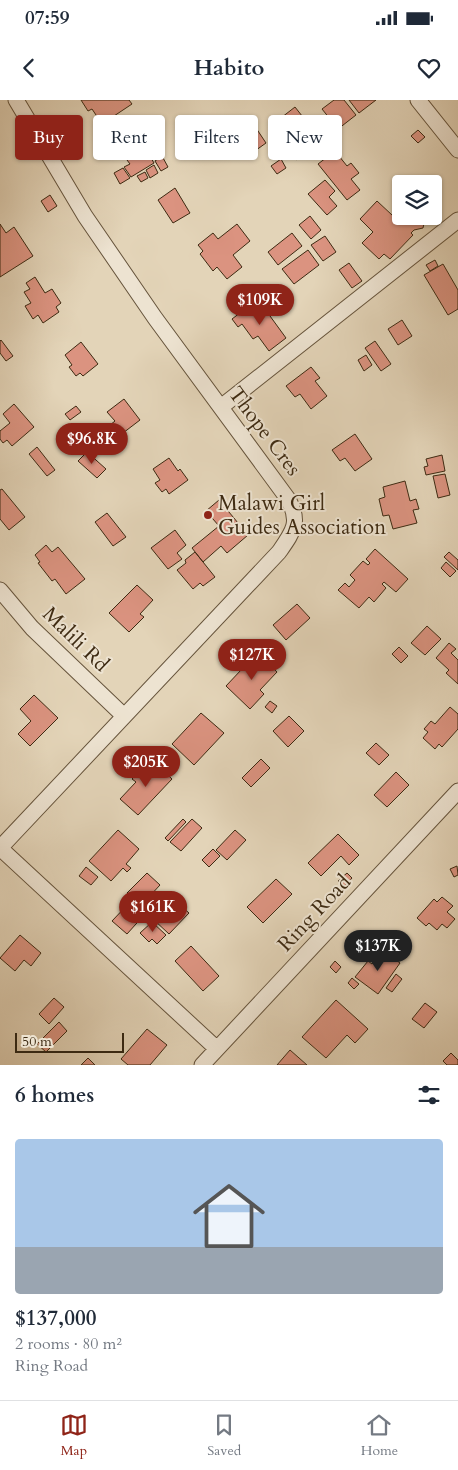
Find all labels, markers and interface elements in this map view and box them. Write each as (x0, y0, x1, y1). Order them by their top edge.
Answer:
text: 07:59 (25, 5, 69, 31)
text: Habito (194, 53, 264, 83)
icon: back (15, 54, 43, 82)
icon: heart (415, 54, 443, 82)
chip: Buy (15, 115, 83, 160)
chip: Rent (93, 115, 165, 160)
chip: Filters (175, 115, 258, 160)
chip: New (268, 115, 342, 160)
map controls (392, 175, 442, 225)
button: layers (392, 175, 442, 225)
pin: $109K (225, 284, 295, 326)
text: $109K (237, 289, 283, 311)
street label: Thope Cres (221, 381, 308, 482)
pin: $96.8K (51, 422, 133, 465)
text: $96.8K (67, 428, 117, 450)
place label: Malawi Girl Guides Association (218, 489, 386, 542)
marker: Malawi Girl Guides Association (202, 509, 214, 521)
street label: Malili Rd (36, 600, 115, 679)
pin: $127K (217, 638, 287, 681)
text: $127K (229, 644, 275, 666)
pin: $205K (111, 746, 181, 788)
text: $205K (123, 751, 169, 773)
street label: Ring Road (271, 868, 358, 958)
pin: $161K (118, 890, 188, 933)
text: $161K (130, 896, 176, 918)
pin: $137K (343, 930, 413, 972)
text: $137K (355, 935, 401, 957)
scale bar (15, 1030, 124, 1053)
text: 50 m (22, 1032, 52, 1051)
text: 6 homes (15, 1081, 94, 1110)
icon: filters (415, 1081, 443, 1109)
icon: home (184, 1171, 274, 1261)
text: $137,000 (15, 1304, 96, 1333)
text: 2 rooms · 80 m² (15, 1333, 122, 1355)
text: Ring Road (15, 1355, 88, 1377)
tab: Map (60, 1411, 88, 1460)
tab: Saved (207, 1411, 241, 1460)
tab: Home (361, 1411, 398, 1460)

